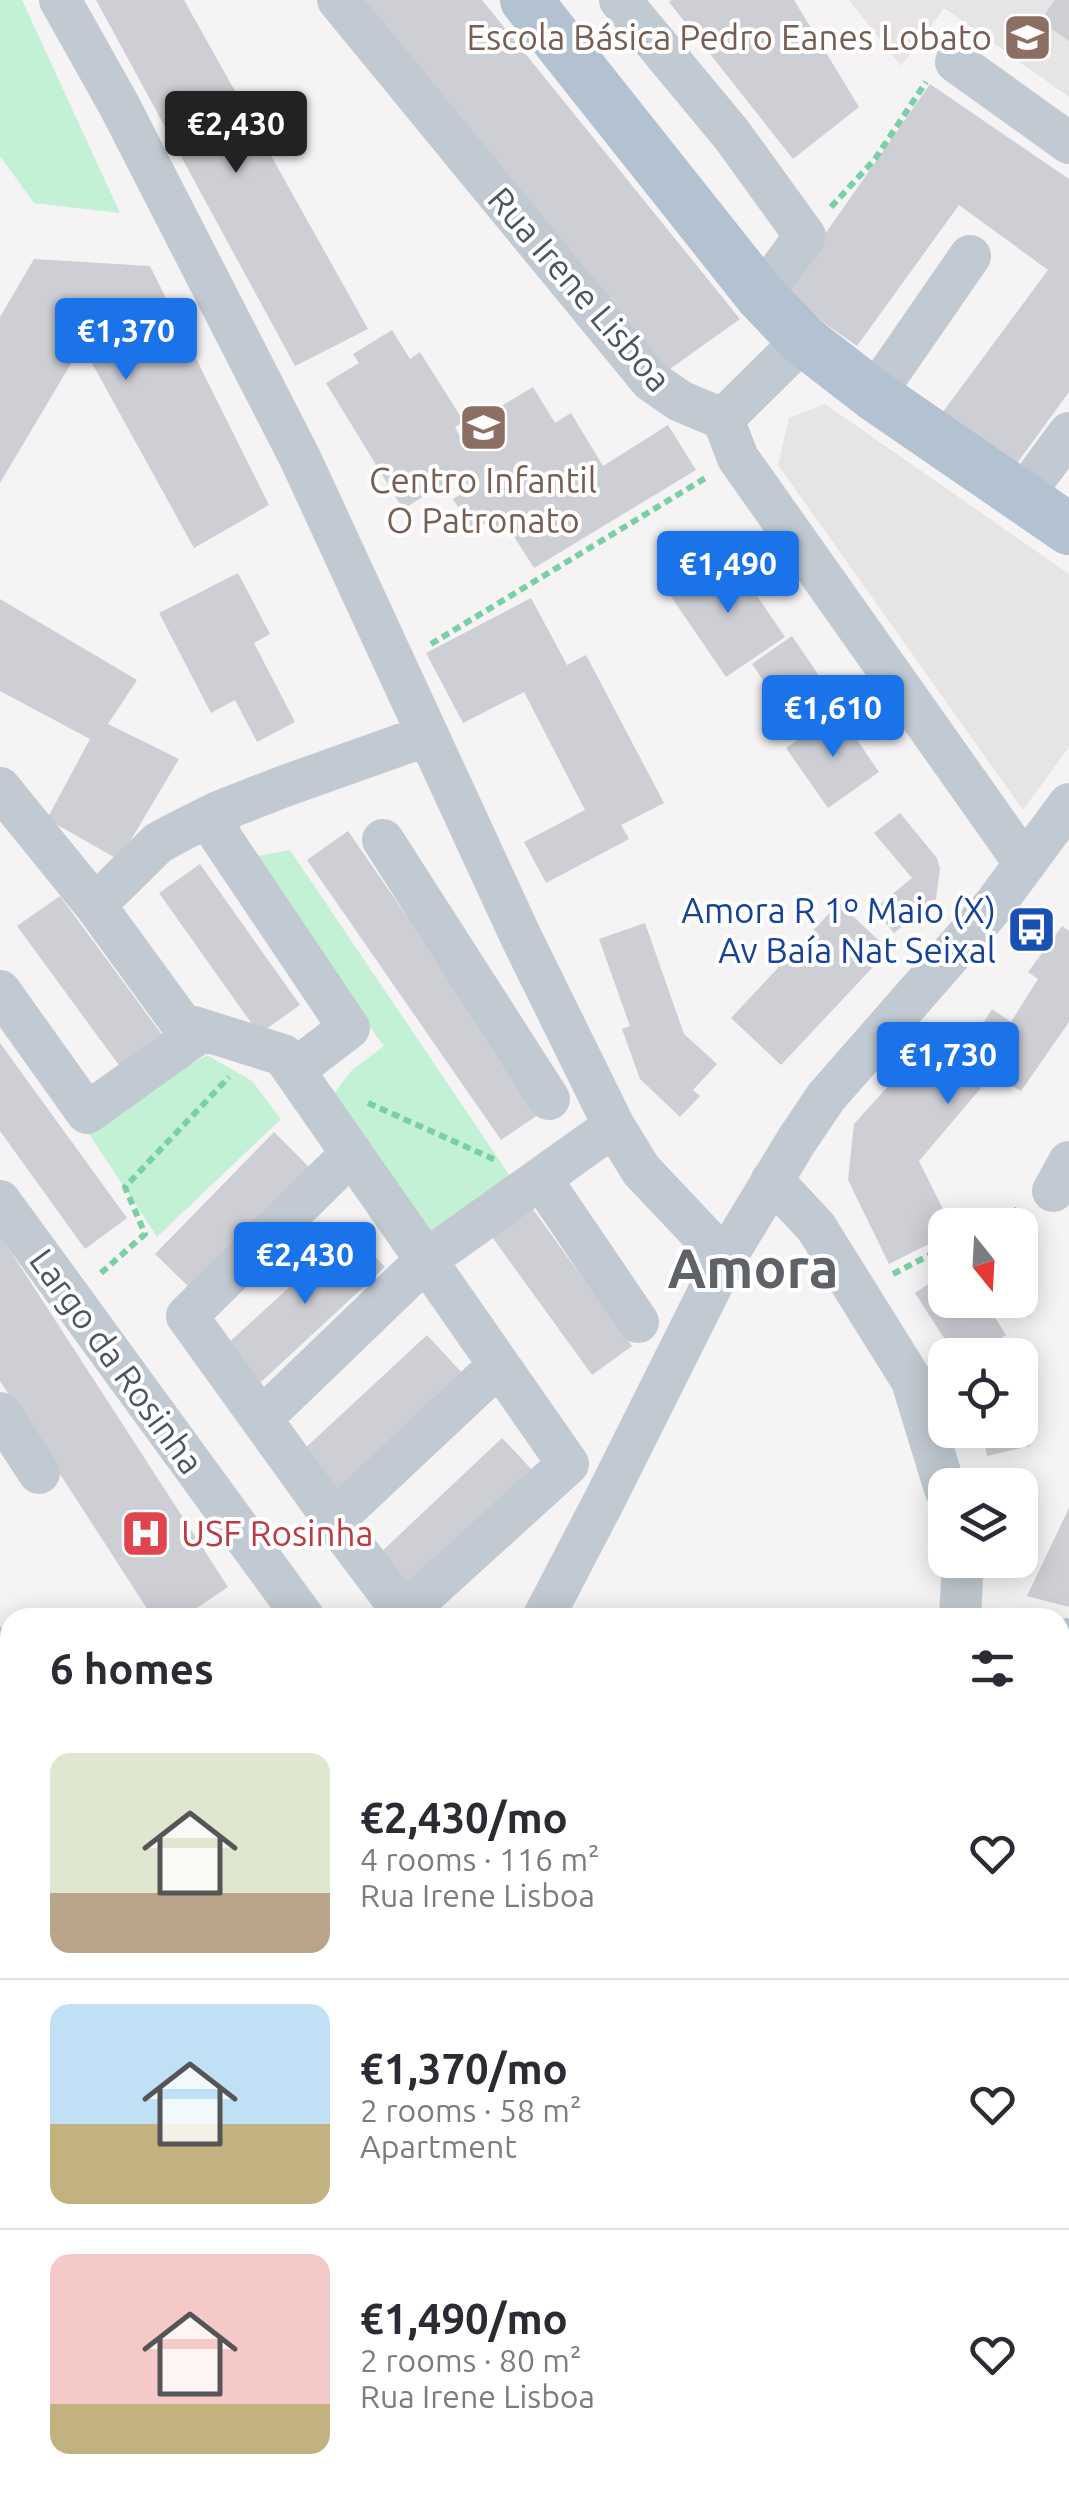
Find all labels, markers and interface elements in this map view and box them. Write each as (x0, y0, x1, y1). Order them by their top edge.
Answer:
school or university icon: Escola Básica Pedro Eanes Lobato (1001, 11, 1053, 63)
place label: Escola Básica Pedro Eanes Lobato (466, 17, 992, 57)
pin: €2,430 (155, 91, 317, 176)
text: €2,430 (187, 105, 285, 141)
street label: Rua Irene Lisboa (481, 179, 679, 399)
pin: €1,370 (45, 298, 207, 383)
text: €1,370 (77, 312, 175, 348)
school or university icon: Centro Infantil O Patronato (457, 402, 509, 454)
place label: Centro Infantil O Patronato (369, 460, 597, 540)
pin: €1,490 (647, 531, 809, 616)
text: €1,490 (679, 545, 777, 581)
pin: €1,610 (752, 675, 914, 760)
text: €1,610 (784, 689, 882, 725)
place label: Amora R 1º Maio (X) Av Baía Nat Seixal (681, 890, 996, 970)
bus stop icon: Amora R 1º Maio (X) Av Baía Nat Seixal (1005, 904, 1057, 956)
pin: €1,730 (867, 1022, 1029, 1107)
text: €1,730 (899, 1036, 997, 1072)
north arrow (928, 1208, 1038, 1318)
map controls (928, 1208, 1038, 1578)
pin: €2,430 (224, 1222, 386, 1307)
text: €2,430 (256, 1236, 354, 1272)
district label: Amora (667, 1237, 839, 1298)
street label: Largo da Rosinha (22, 1241, 212, 1481)
button: locate (928, 1338, 1038, 1448)
button: layers (928, 1468, 1038, 1578)
hospital icon: USF Rosinha (120, 1507, 172, 1559)
place label: USF Rosinha (181, 1513, 374, 1553)
icon: filters (965, 1641, 1020, 1696)
text: 6 homes (50, 1645, 214, 1692)
icon: home (130, 1793, 250, 1913)
text: €2,430/mo (360, 1794, 568, 1841)
icon: heart (965, 1826, 1020, 1881)
text: 4 rooms · 116 m² (360, 1841, 600, 1877)
text: Rua Irene Lisboa (360, 1877, 595, 1913)
icon: home (130, 2044, 250, 2164)
text: €1,370/mo (360, 2045, 568, 2092)
icon: heart (965, 2077, 1020, 2132)
text: 2 rooms · 58 m² (360, 2092, 581, 2128)
text: Apartment (360, 2128, 517, 2164)
icon: home (130, 2294, 250, 2414)
text: €1,490/mo (360, 2295, 568, 2342)
icon: heart (965, 2327, 1020, 2382)
text: 2 rooms · 80 m² (360, 2342, 581, 2378)
text: Rua Irene Lisboa (360, 2378, 595, 2414)

